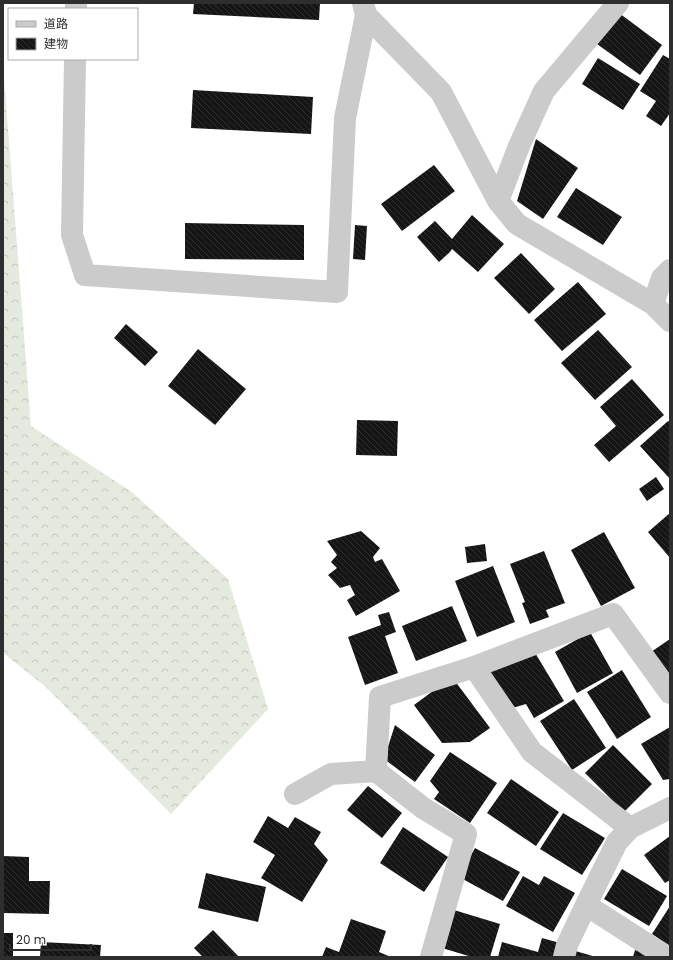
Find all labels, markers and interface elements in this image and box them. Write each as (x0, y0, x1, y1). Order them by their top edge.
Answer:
legend (8, 8, 138, 60)
text: 道路 (44, 15, 68, 32)
text: 建物 (44, 35, 68, 52)
scale bar (10, 926, 91, 952)
text: 20 m (16, 931, 46, 948)

